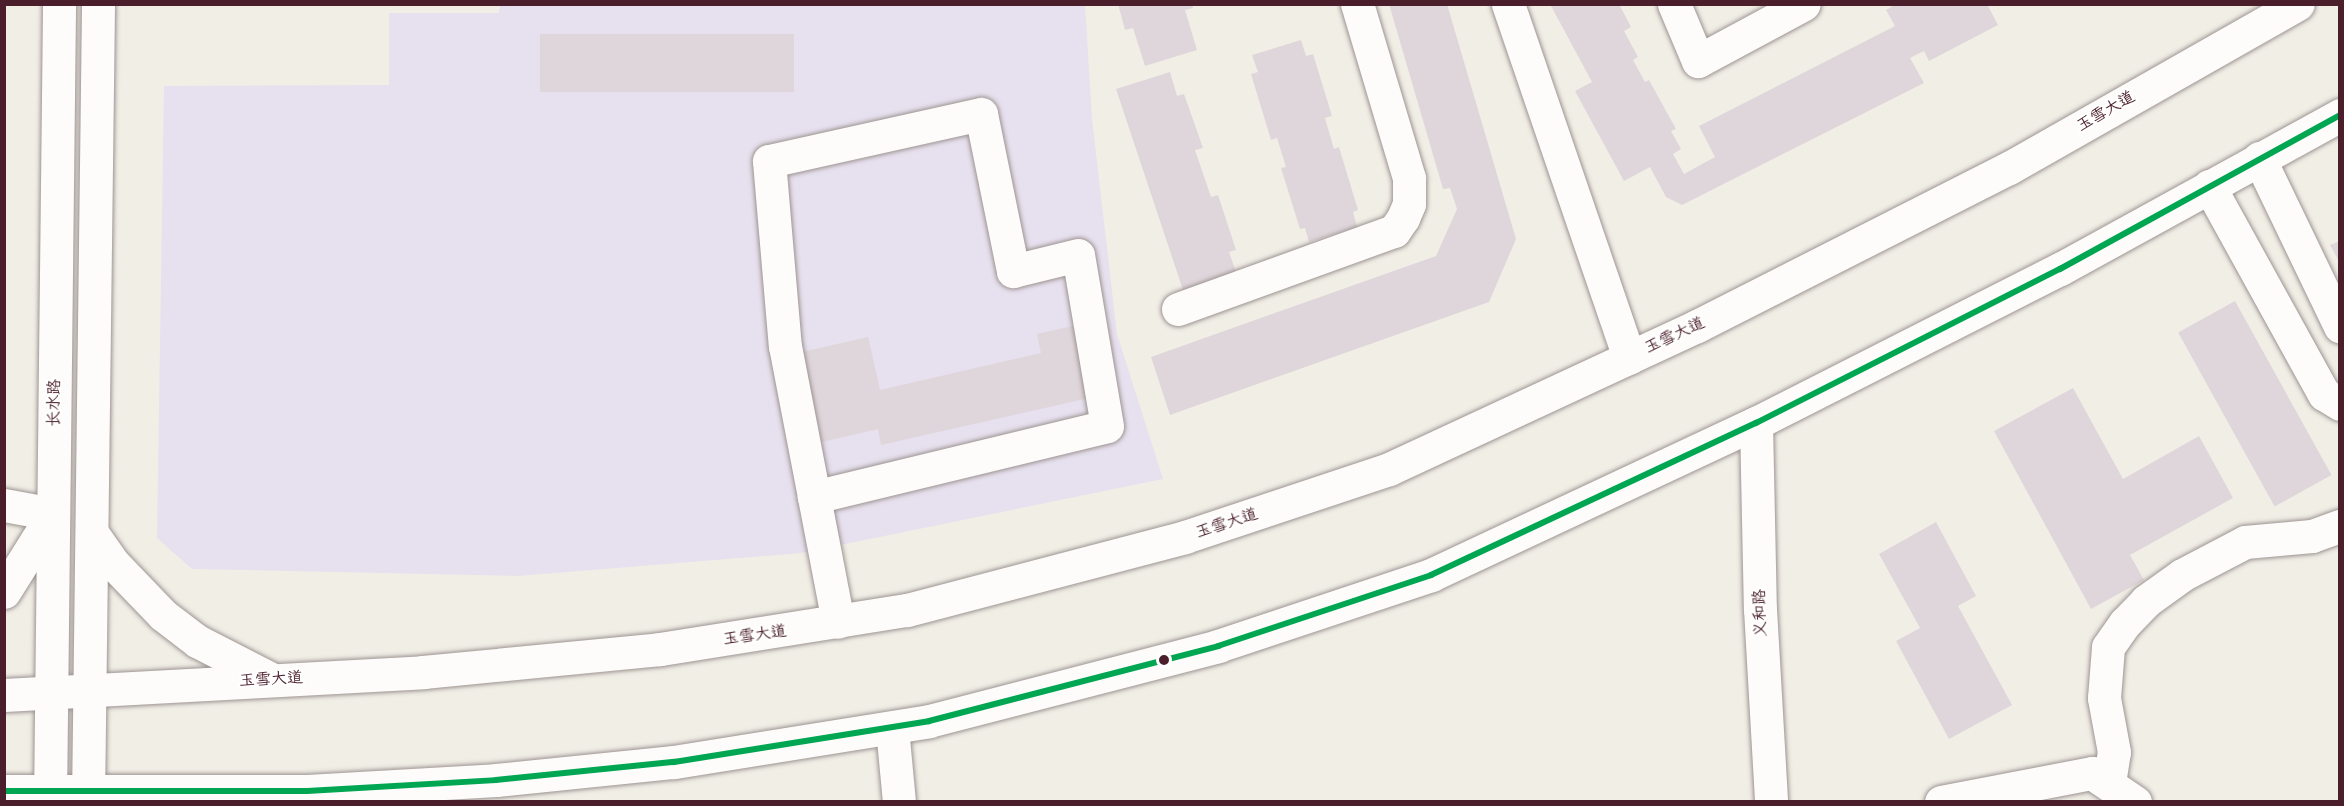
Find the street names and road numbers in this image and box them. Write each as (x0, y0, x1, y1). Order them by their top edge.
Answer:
street label: 玉雪大道 (2073, 88, 2139, 136)
street label: 玉雪大道 (1642, 314, 1708, 358)
street label: 长水路 (45, 379, 65, 427)
street label: 玉雪大道 (1194, 505, 1260, 543)
street label: 义和路 (1751, 589, 1771, 637)
street label: 玉雪大道 (722, 622, 788, 650)
street label: 玉雪大道 (239, 669, 303, 691)

